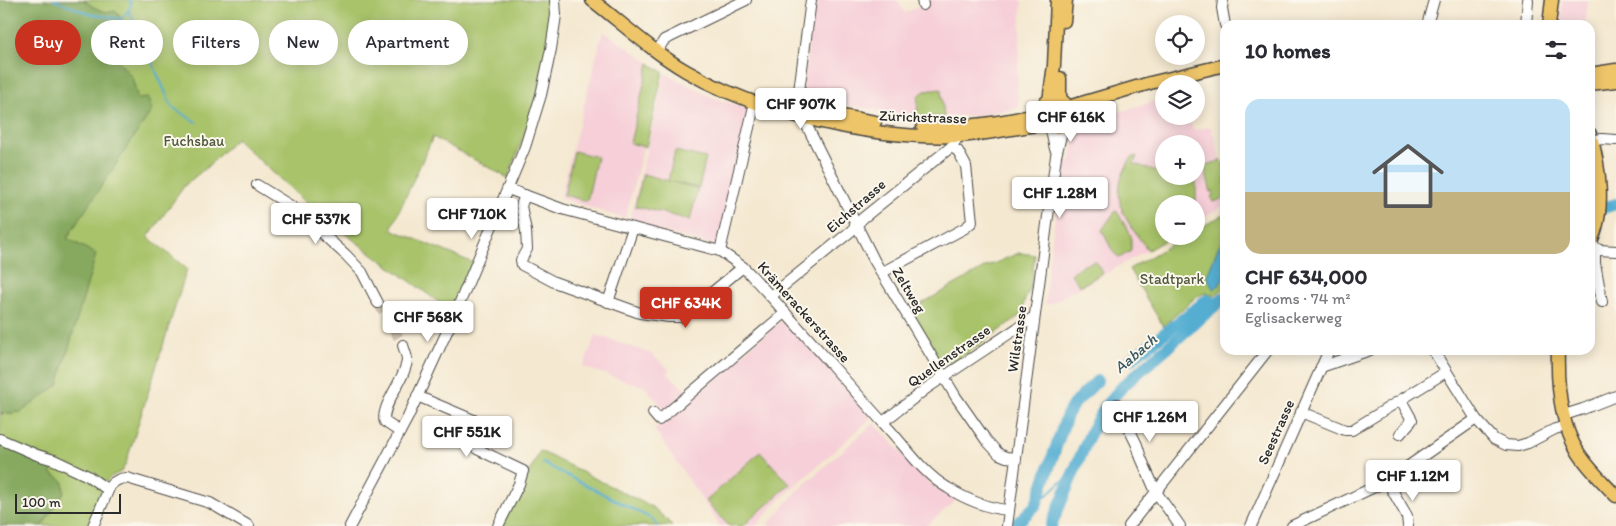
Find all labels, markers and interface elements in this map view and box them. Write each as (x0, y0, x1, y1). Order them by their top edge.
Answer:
map controls (1155, 15, 1205, 245)
button: locate (1155, 15, 1205, 65)
chip: Buy (15, 20, 81, 65)
chip: Rent (91, 20, 163, 65)
chip: Filters (173, 20, 259, 65)
chip: New (269, 20, 338, 65)
chip: Apartment (348, 20, 468, 65)
icon: filters (1542, 36, 1570, 64)
text: 10 homes (1245, 38, 1331, 63)
button: layers (1155, 75, 1205, 125)
pin: CHF 907K (749, 88, 853, 130)
text: CHF 907K (766, 94, 836, 113)
pin: CHF 616K (1019, 100, 1123, 143)
street label: Zürichstrasse (879, 106, 967, 128)
text: CHF 616K (1037, 107, 1105, 126)
icon: home (1363, 131, 1453, 221)
park label: Fuchsbau (164, 132, 225, 150)
button: + (1155, 135, 1205, 185)
street label: Eichstrasse (823, 175, 889, 237)
pin: CHF 1.28M (1003, 176, 1117, 219)
text: CHF 1.28M (1023, 183, 1097, 202)
button: − (1155, 195, 1205, 245)
pin: CHF 710K (420, 198, 524, 240)
pin: CHF 537K (264, 202, 368, 245)
text: CHF 710K (438, 204, 506, 223)
text: CHF 537K (282, 209, 350, 228)
street label: Krämerackerstrasse (754, 258, 854, 366)
street label: Zeltweg (888, 264, 930, 317)
text: CHF 634,000 (1245, 264, 1367, 289)
park label: Stadtpark (1140, 270, 1204, 288)
pin: CHF 634K (634, 286, 738, 329)
text: 2 rooms · 74 m² (1245, 289, 1350, 308)
text: CHF 634K (651, 293, 721, 312)
pin: CHF 568K (376, 300, 480, 343)
street label: Wilstrasse (1003, 304, 1031, 374)
text: CHF 568K (394, 307, 462, 326)
text: Eglisackerweg (1245, 308, 1342, 327)
street label: Quellenstrasse (904, 321, 994, 391)
water label: Aabach (1110, 329, 1161, 377)
street label: Seestrasse (1254, 397, 1298, 467)
pin: CHF 1.26M (1093, 400, 1207, 443)
text: CHF 1.26M (1113, 407, 1187, 426)
pin: CHF 551K (415, 416, 519, 458)
text: CHF 551K (433, 422, 501, 441)
pin: CHF 1.12M (1356, 460, 1470, 502)
text: CHF 1.12M (1377, 466, 1449, 485)
scale bar (15, 491, 121, 514)
text: 100 m (22, 494, 61, 511)

